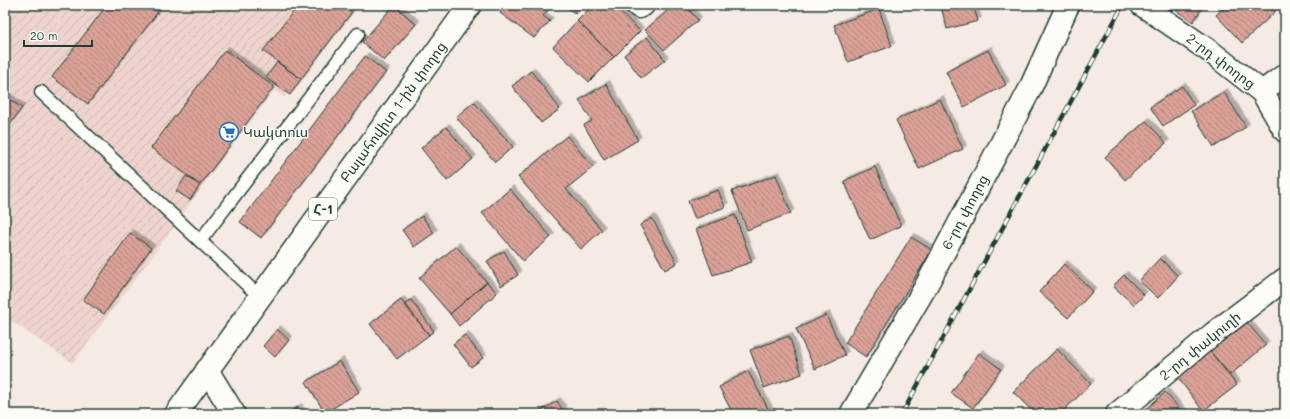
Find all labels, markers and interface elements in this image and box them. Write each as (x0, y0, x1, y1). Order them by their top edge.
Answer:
scale bar (24, 22, 92, 48)
text: 20 m (30, 27, 58, 43)
street label: 2-րդ փողոց (1183, 28, 1260, 93)
street label: Բալահովիտ 1-ին փողոց (335, 38, 450, 186)
supermarket icon: Կակտուս (218, 121, 240, 143)
place label: Կակտուս (243, 122, 308, 141)
street label: 6-րդ փողոց (937, 171, 992, 253)
road number: Հ-1 (309, 198, 337, 220)
street label: 2-րդ փակուղի (1155, 307, 1244, 384)

